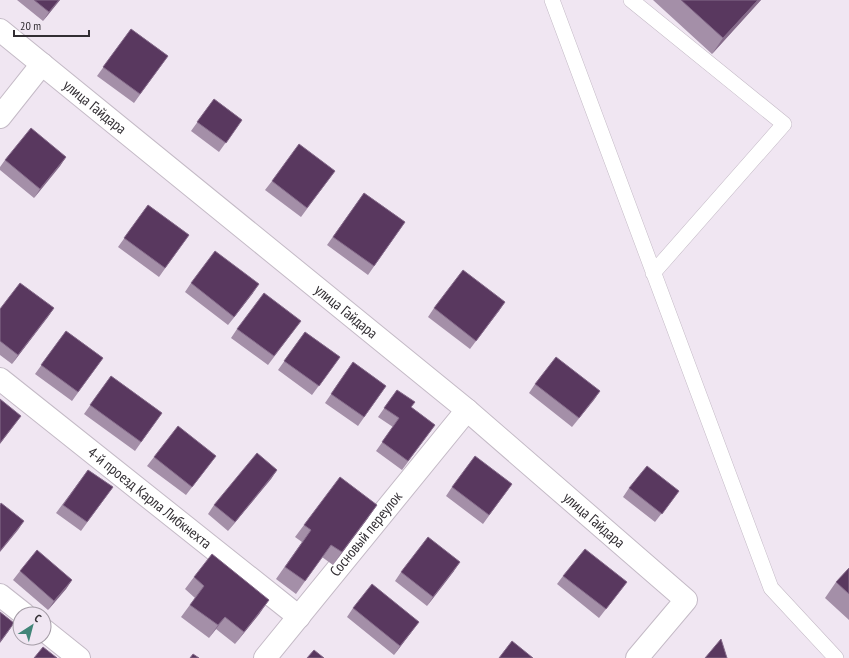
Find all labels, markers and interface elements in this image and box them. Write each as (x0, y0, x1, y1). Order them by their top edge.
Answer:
scale bar (14, 12, 89, 38)
text: 20 m (20, 18, 41, 33)
street label: улица Гайдара (60, 75, 130, 138)
street label: улица Гайдара (311, 280, 382, 342)
street label: 4-й проезд Карла Либкнехта (84, 443, 215, 553)
street label: Сосновый переулок (325, 487, 406, 580)
street label: улица Гайдара (559, 488, 629, 552)
north arrow (12, 606, 52, 646)
text: С (32, 611, 44, 625)

